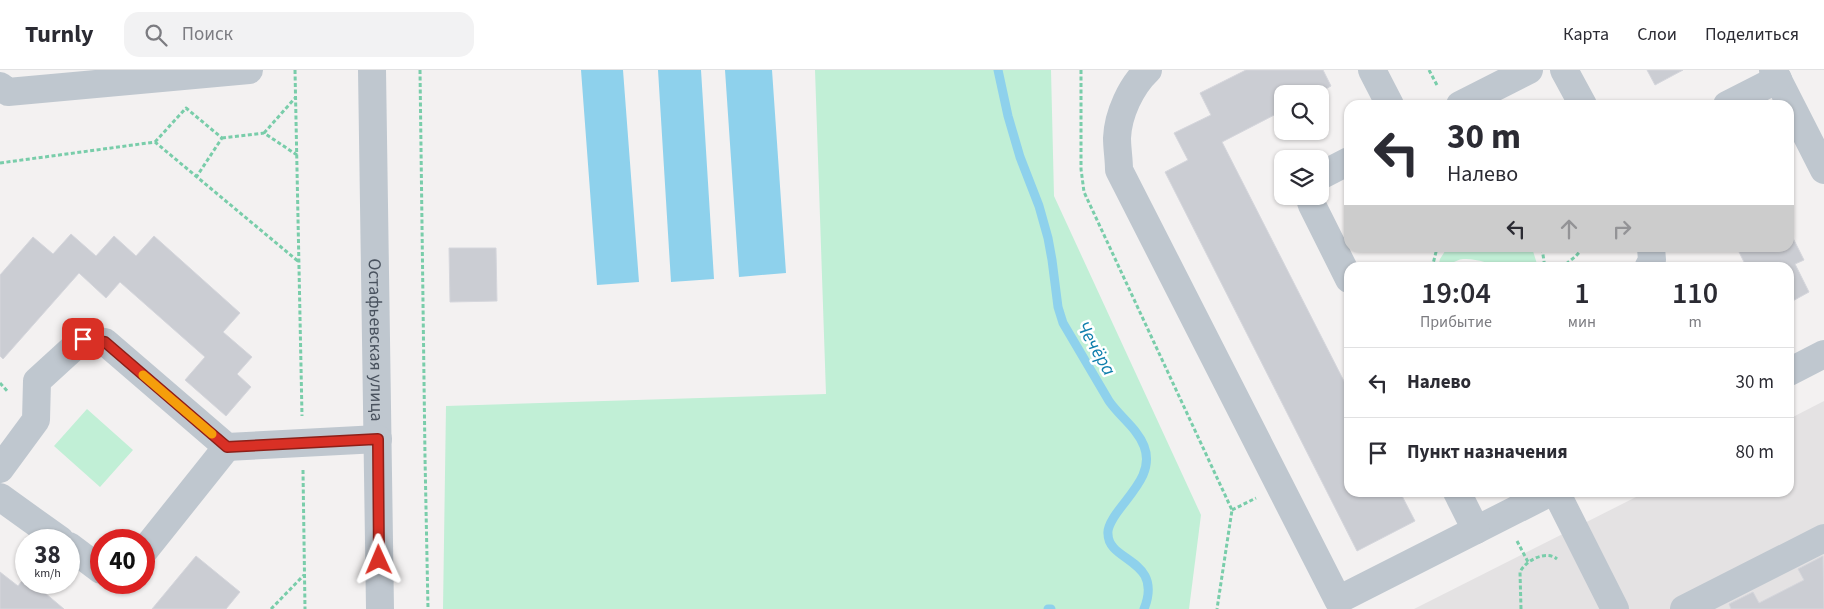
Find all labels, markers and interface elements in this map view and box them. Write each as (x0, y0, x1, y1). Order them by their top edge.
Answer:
search box (124, 12, 474, 57)
text: Turnly (25, 17, 94, 52)
icon: search (142, 21, 170, 49)
text: Поиск (182, 21, 233, 48)
text: Карта (1563, 22, 1609, 47)
text: Слои (1637, 22, 1677, 47)
text: Поделиться (1705, 22, 1799, 47)
map controls (1274, 85, 1329, 205)
button: search (1274, 85, 1329, 140)
text: 30 m (1447, 112, 1521, 162)
icon: left (1364, 120, 1429, 185)
button: layers (1274, 150, 1329, 205)
text: Налево (1447, 158, 1518, 190)
icon: left (1502, 215, 1530, 243)
icon: ahead (1555, 215, 1583, 243)
icon: right (1608, 215, 1636, 243)
street label: Остафьевская улица (362, 258, 389, 422)
text: 19:04 (1421, 272, 1491, 315)
text: 1 (1574, 272, 1590, 315)
text: 110 (1672, 272, 1718, 315)
text: Прибытие (1420, 311, 1492, 333)
text: мин (1568, 311, 1596, 333)
text: m (1688, 311, 1702, 333)
water label: Чечёра (1069, 317, 1122, 381)
pin (62, 318, 104, 360)
icon: arrive (69, 325, 97, 353)
icon: left (1364, 369, 1392, 397)
text: Налево (1407, 369, 1471, 396)
text: 30 m (1736, 369, 1774, 396)
icon: arrive (1364, 439, 1392, 467)
text: Пункт назначения (1407, 439, 1568, 466)
text: 80 m (1736, 439, 1774, 466)
speed limit sign: 40 (90, 529, 155, 594)
position arrow (352, 533, 404, 585)
text: 38 (34, 537, 61, 573)
text: km/h (34, 565, 61, 582)

